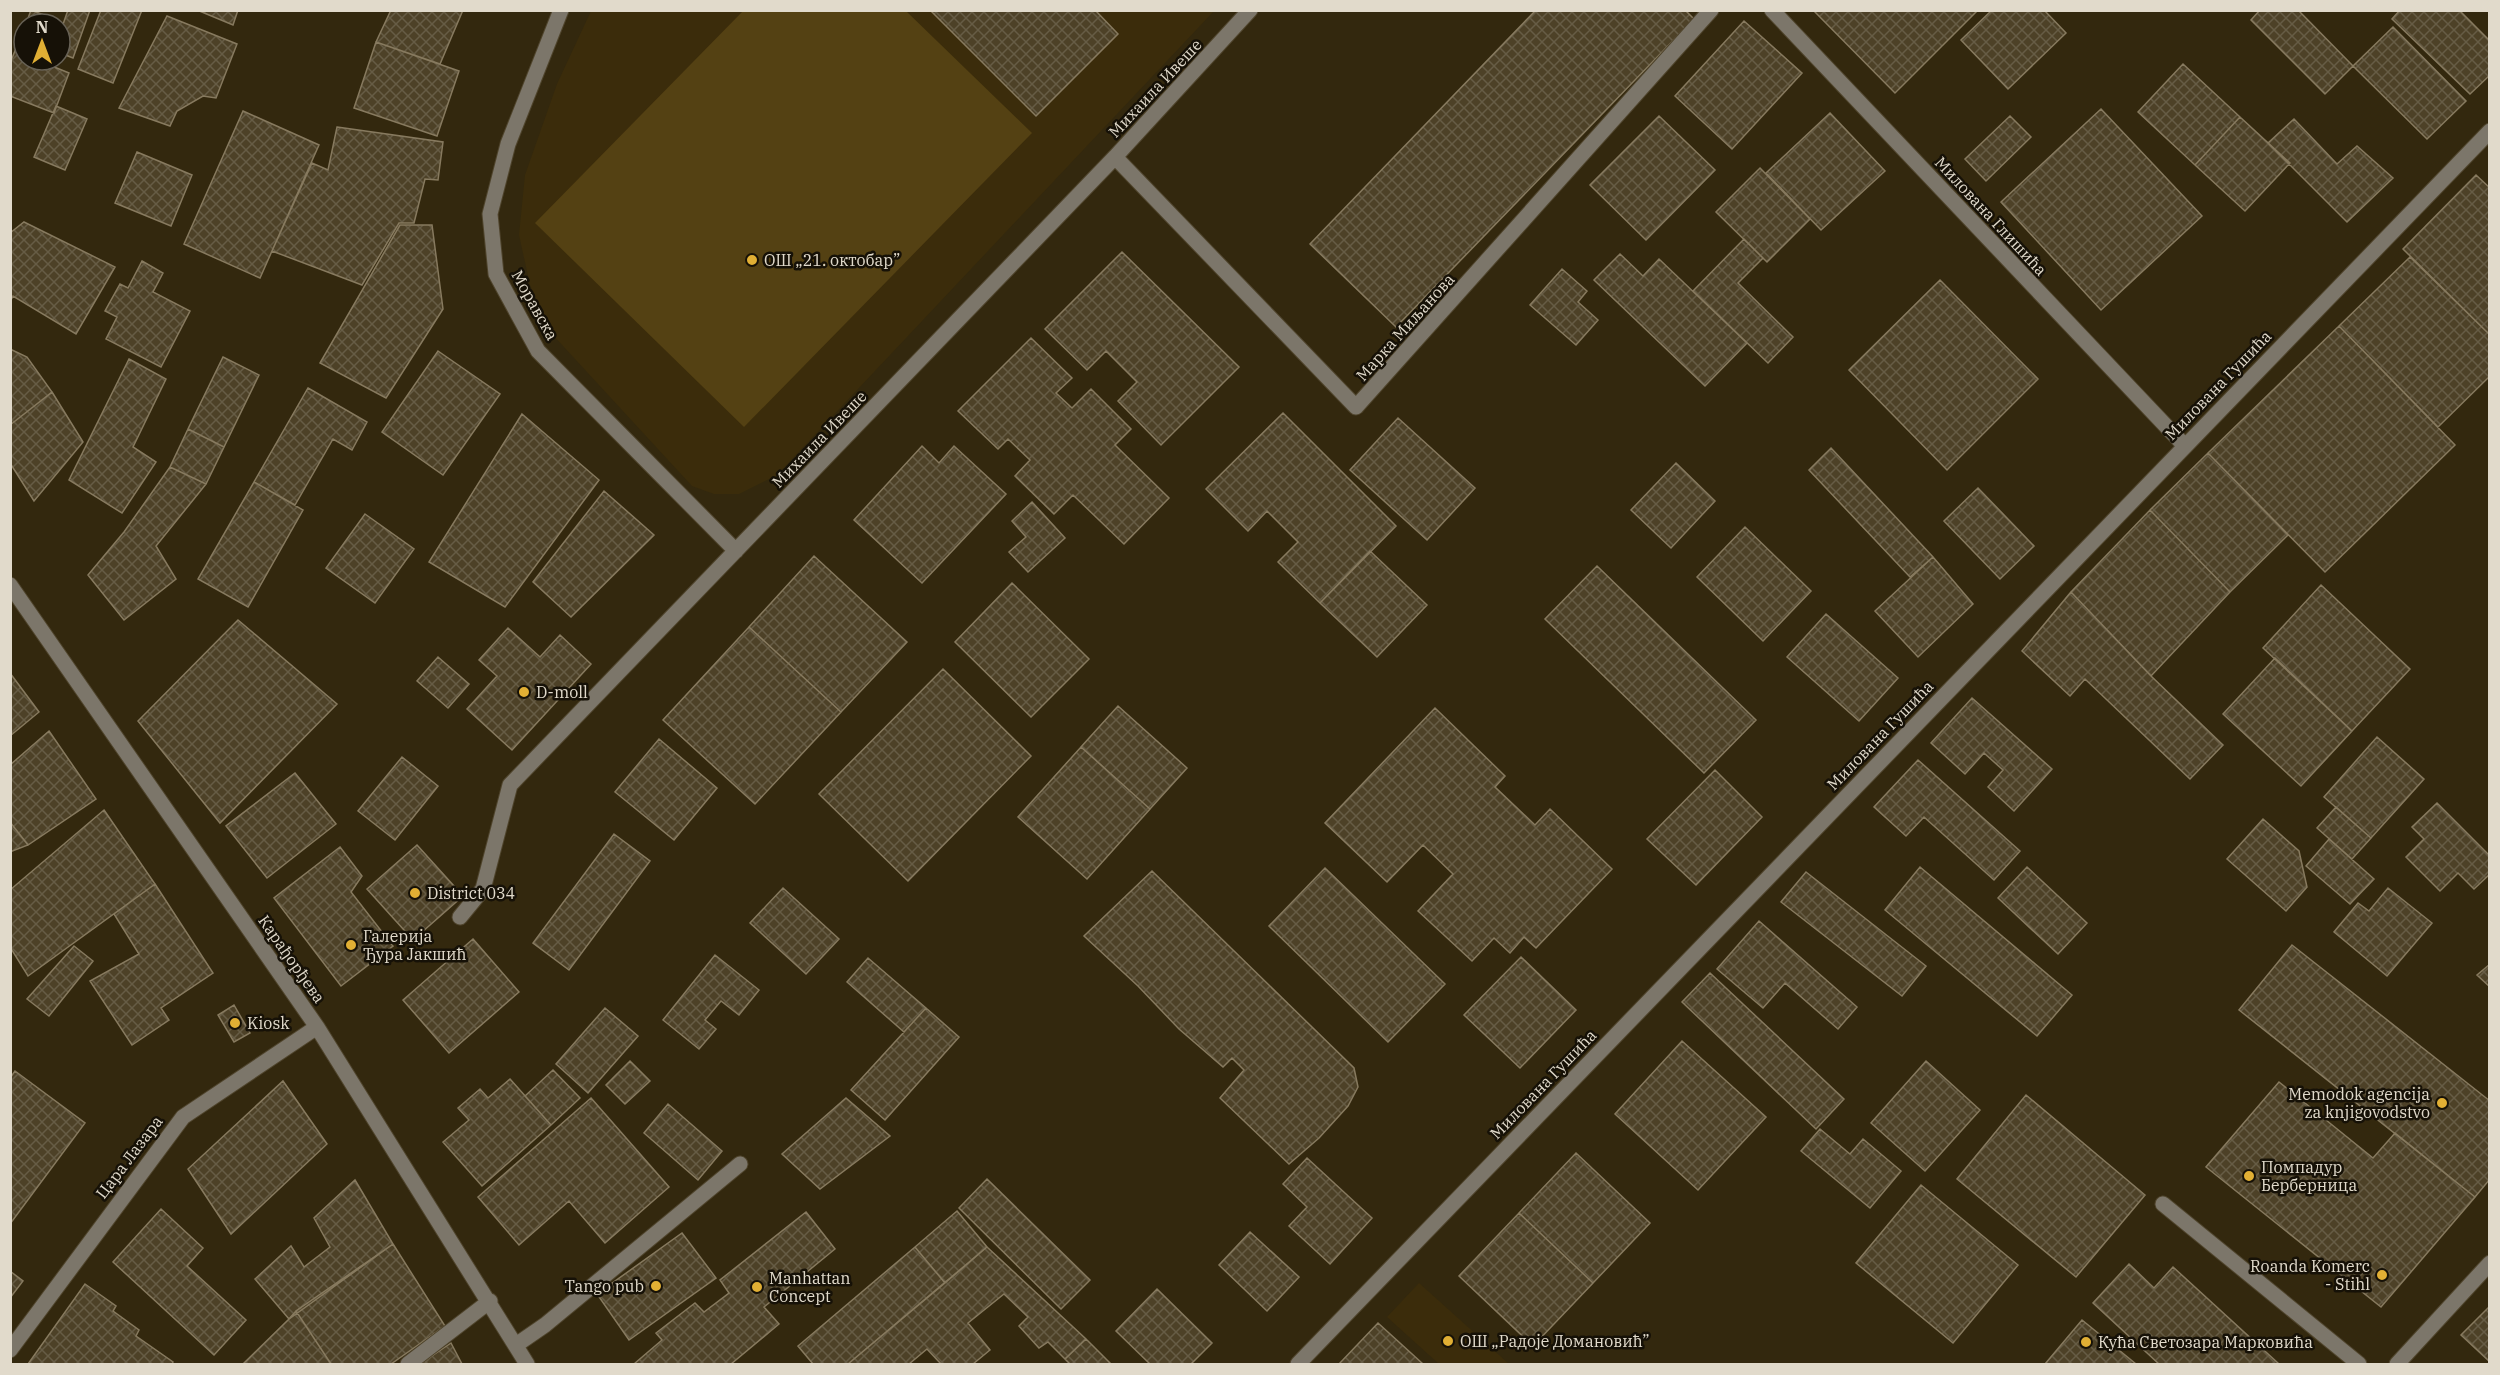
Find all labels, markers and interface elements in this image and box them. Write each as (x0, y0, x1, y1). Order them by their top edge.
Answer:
north arrow (12, 12, 72, 72)
text: N (36, 17, 48, 37)
street label: Михаила Ивеше (1104, 34, 1206, 142)
street label: Милована Глишића (1931, 152, 2051, 280)
place label: ОШ „21. октобар” (764, 250, 900, 270)
marker: ОШ „21. октобар” (745, 253, 759, 267)
street label: Моравска (508, 266, 563, 344)
street label: Марка Миљанова (1352, 269, 1459, 385)
street label: Милована Гушића (2161, 326, 2276, 444)
street label: Михаила Ивеше (767, 386, 871, 492)
street label: Милована Гушића (1823, 676, 1938, 794)
place label: D-moll (536, 682, 588, 702)
marker: D-moll (517, 685, 531, 699)
place label: District 034 (427, 883, 515, 903)
marker: District 034 (408, 886, 422, 900)
street label: Карађорђева (254, 911, 330, 1007)
place label: Галерија Ђура Јакшић (363, 926, 466, 964)
marker: Галерија Ђура Јакшић (344, 938, 358, 952)
place label: Kiosk (247, 1013, 290, 1033)
marker: Kiosk (228, 1016, 242, 1030)
street label: Милована Гушића (1486, 1025, 1601, 1143)
place label: Memodok agencija za knjigovodstvo (2288, 1084, 2430, 1122)
marker: Memodok agencija za knjigovodstvo (2435, 1096, 2449, 1110)
street label: Цара Лазара (91, 1111, 167, 1202)
place label: Помпадур Берберница (2261, 1157, 2357, 1195)
marker: Помпадур Берберница (2242, 1169, 2256, 1183)
place label: Roanda Komerc - Stihl (2250, 1256, 2370, 1294)
place label: Manhattan Concept (769, 1268, 851, 1306)
marker: Roanda Komerc - Stihl (2375, 1268, 2389, 1282)
place label: Tango pub (565, 1276, 644, 1296)
marker: Tango pub (649, 1279, 663, 1293)
marker: Manhattan Concept (750, 1280, 764, 1294)
place label: ОШ „Радоје Домановић” (1460, 1331, 1650, 1351)
place label: Кућа Светозара Марковића (2098, 1332, 2313, 1352)
marker: ОШ „Радоје Домановић” (1441, 1334, 1455, 1348)
marker: Кућа Светозара Марковића (2079, 1335, 2093, 1349)

